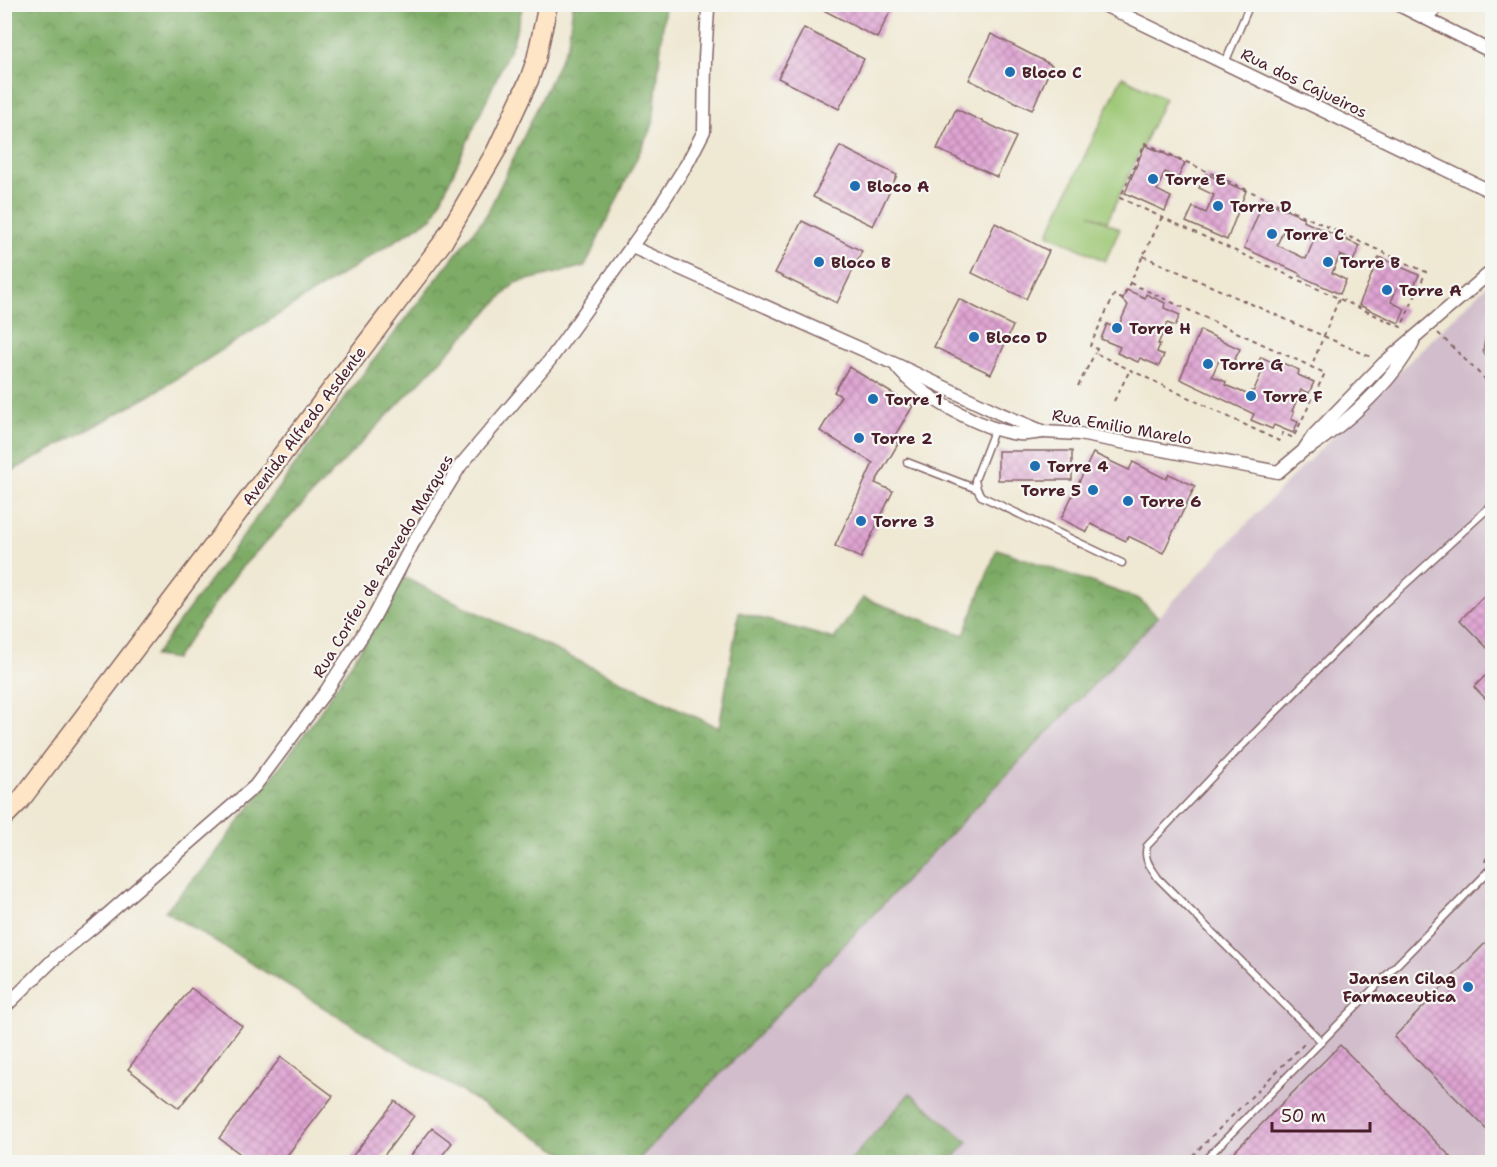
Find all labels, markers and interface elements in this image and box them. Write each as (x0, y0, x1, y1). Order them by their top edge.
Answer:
street label: Rua dos Cajueiros (1237, 43, 1371, 123)
place label: Bloco C (1022, 62, 1082, 83)
marker: Bloco C (1003, 65, 1017, 79)
place label: Torre E (1165, 169, 1226, 190)
marker: Torre E (1146, 172, 1160, 186)
place label: Bloco A (867, 176, 929, 197)
marker: Bloco A (848, 179, 862, 193)
place label: Torre D (1230, 196, 1291, 217)
marker: Torre D (1211, 199, 1225, 213)
place label: Torre C (1284, 224, 1344, 245)
marker: Torre C (1265, 227, 1279, 241)
place label: Bloco B (831, 252, 891, 273)
place label: Torre B (1340, 252, 1400, 273)
marker: Bloco B (812, 255, 826, 269)
marker: Torre B (1321, 255, 1335, 269)
place label: Torre A (1399, 280, 1461, 301)
marker: Torre A (1380, 283, 1394, 297)
place label: Torre H (1129, 318, 1191, 339)
marker: Torre H (1110, 321, 1124, 335)
place label: Bloco D (986, 327, 1047, 348)
marker: Bloco D (967, 330, 981, 344)
street label: Avenida Alfredo Asdente (237, 342, 371, 510)
place label: Torre G (1220, 354, 1283, 375)
marker: Torre G (1201, 357, 1215, 371)
place label: Torre F (1263, 386, 1323, 407)
place label: Torre 1 (885, 389, 942, 410)
marker: Torre F (1244, 389, 1258, 403)
marker: Torre 1 (866, 392, 880, 406)
street label: Rua Emilio Marelo (1050, 404, 1194, 450)
place label: Torre 2 (871, 428, 932, 449)
marker: Torre 2 (852, 431, 866, 445)
street label: Rua Corifeu de Azevedo Marques (308, 450, 458, 682)
place label: Torre 4 (1047, 456, 1108, 477)
marker: Torre 4 (1028, 459, 1042, 473)
place label: Torre 5 (1021, 480, 1081, 501)
marker: Torre 5 (1086, 483, 1100, 497)
place label: Torre 6 (1140, 491, 1201, 512)
marker: Torre 6 (1121, 494, 1135, 508)
place label: Torre 3 (873, 511, 934, 532)
marker: Torre 3 (854, 514, 868, 528)
place label: Jansen Cilag Farmaceutica (1343, 968, 1456, 1007)
marker: Jansen Cilag Farmaceutica (1461, 980, 1475, 994)
scale bar (1272, 1095, 1370, 1133)
text: 50 m (1281, 1104, 1326, 1128)

